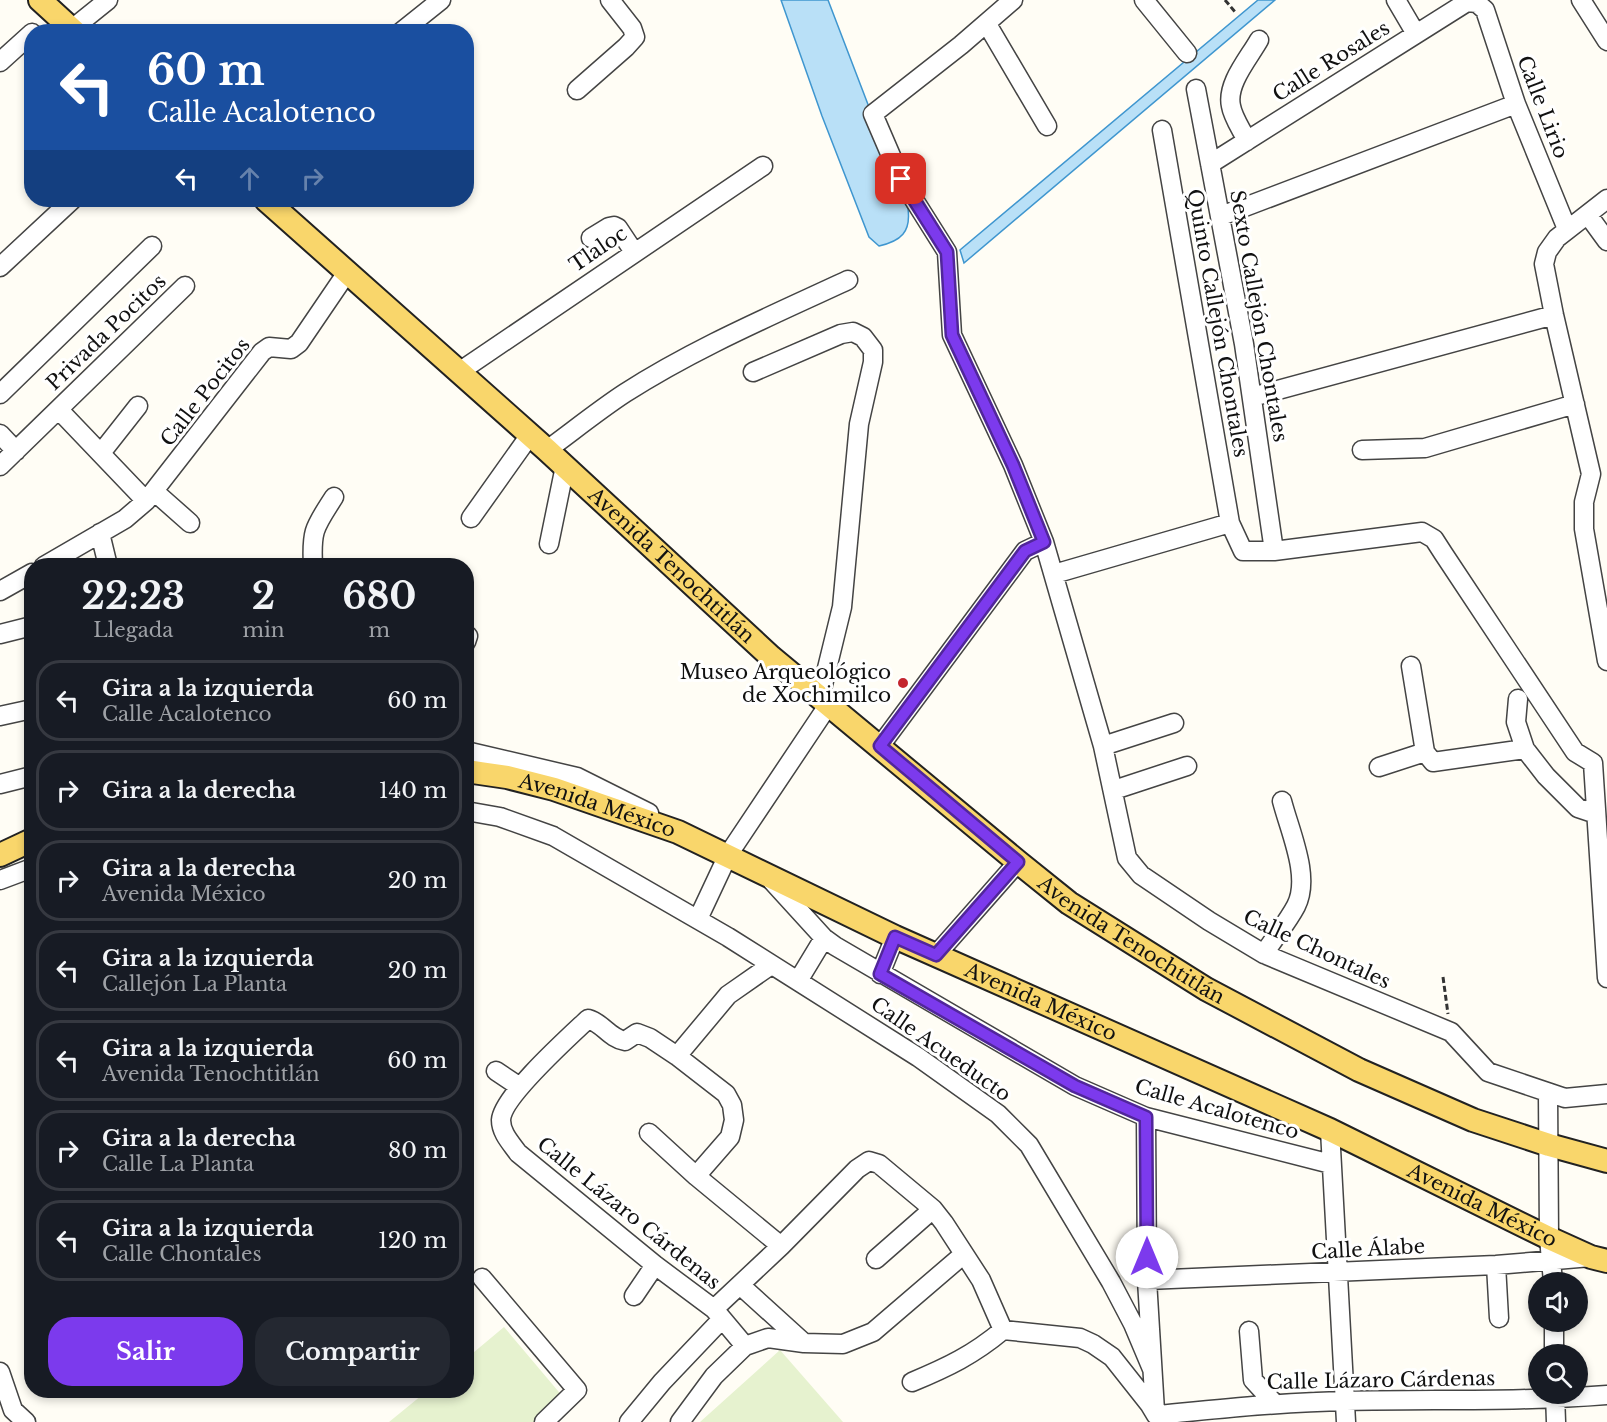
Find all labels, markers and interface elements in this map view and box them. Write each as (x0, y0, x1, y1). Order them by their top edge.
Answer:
street label: Calle Rosales (1268, 16, 1394, 106)
text: 60 m (147, 44, 265, 96)
icon: left (48, 48, 126, 126)
street label: Calle Lirio (1512, 52, 1574, 162)
text: Calle Acalotenco (147, 96, 376, 129)
pin (875, 153, 926, 204)
icon: left (170, 162, 203, 195)
icon: ahead (233, 162, 266, 195)
icon: right (296, 162, 329, 195)
icon: arrive (884, 162, 917, 195)
street label: Quinto Callejón Chontales (1183, 187, 1253, 459)
street label: Sexto Callejón Chontales (1225, 188, 1293, 444)
street label: Tlaloc (565, 221, 631, 277)
street label: Privada Pocitos (41, 269, 171, 395)
street label: Calle Pocitos (155, 333, 255, 451)
street label: Avenida Tenochtitlán (583, 482, 760, 648)
text: 22:23 (82, 574, 185, 619)
text: 2 (252, 574, 275, 619)
text: 680 (342, 574, 416, 619)
text: Llegada (93, 618, 173, 642)
text: min (243, 618, 285, 642)
text: m (369, 618, 390, 642)
place label: Museo Arqueológico de Xochimilco (680, 660, 891, 707)
text: Gira a la izquierda (102, 675, 314, 702)
marker: Museo Arqueológico de Xochimilco (896, 676, 910, 690)
icon: left (51, 684, 84, 717)
text: 60 m (387, 687, 447, 714)
text: Calle Acalotenco (102, 702, 272, 726)
street label: Avenida México (515, 768, 679, 842)
icon: right (51, 774, 84, 807)
text: Gira a la derecha (102, 777, 296, 804)
text: 140 m (379, 777, 447, 804)
text: Gira a la derecha (102, 855, 296, 882)
icon: right (51, 864, 84, 897)
text: 20 m (388, 867, 447, 894)
street label: Avenida Tenochtitlán (1032, 870, 1229, 1009)
text: Avenida México (102, 882, 266, 906)
street label: Calle Chontales (1240, 904, 1394, 994)
text: Gira a la izquierda (102, 945, 314, 972)
icon: left (51, 954, 84, 987)
text: 20 m (388, 957, 447, 984)
street label: Avenida México (960, 957, 1121, 1046)
text: Callejón La Planta (102, 972, 287, 996)
street label: Calle Acueducto (866, 992, 1016, 1106)
text: Gira a la izquierda (102, 1035, 314, 1062)
icon: left (51, 1044, 84, 1077)
text: 60 m (387, 1047, 447, 1074)
text: Avenida Tenochtitlán (102, 1062, 320, 1086)
street label: Calle Acalotenco (1132, 1074, 1302, 1144)
text: Gira a la derecha (102, 1125, 296, 1152)
street label: Calle Lázaro Cárdenas (533, 1132, 725, 1294)
icon: right (51, 1134, 84, 1167)
text: 80 m (388, 1137, 447, 1164)
text: Calle La Planta (102, 1152, 254, 1176)
street label: Avenida México (1403, 1158, 1561, 1252)
text: Gira a la izquierda (102, 1215, 314, 1242)
icon: left (51, 1224, 84, 1257)
position arrow (1115, 1225, 1179, 1289)
text: 120 m (378, 1227, 447, 1254)
street label: Calle Álabe (1310, 1233, 1426, 1264)
text: Calle Chontales (102, 1242, 262, 1266)
map controls (1528, 1272, 1588, 1404)
button: sound (1528, 1272, 1588, 1332)
button: Salir (48, 1317, 243, 1386)
button: Compartir (255, 1317, 450, 1386)
button: search (1528, 1344, 1588, 1404)
street label: Calle Lázaro Cárdenas (1266, 1366, 1496, 1394)

